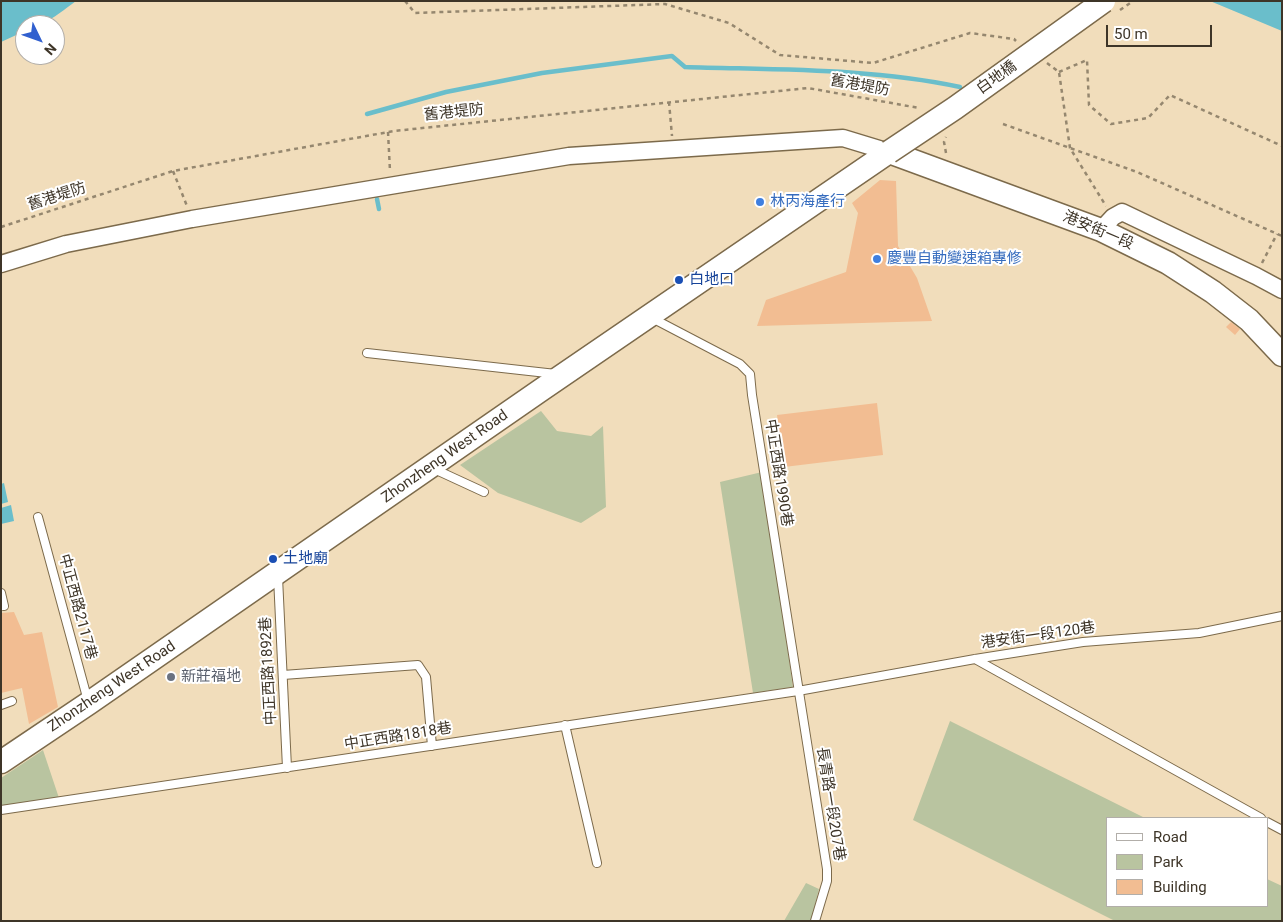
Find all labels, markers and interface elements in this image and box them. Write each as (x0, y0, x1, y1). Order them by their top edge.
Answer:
north arrow (15, 15, 65, 65)
scale bar (1108, 15, 1214, 47)
text: 50 m (1114, 25, 1148, 43)
text: N (41, 40, 60, 58)
street label: 白地橋 (974, 57, 1020, 99)
street label: 舊港堤防 (829, 72, 891, 100)
street label: 舊港堤防 (423, 101, 485, 125)
street label: 舊港堤防 (26, 179, 88, 215)
place label: 林丙海產行 (770, 193, 845, 211)
marker: 林丙海產行 (754, 196, 766, 208)
street label: 港安街一段 (1060, 208, 1136, 254)
place label: 慶豐自動變速箱專修 (887, 250, 1022, 268)
marker: 慶豐自動變速箱專修 (871, 253, 883, 265)
place label: 白地口 (689, 271, 734, 289)
marker: 白地口 (673, 274, 685, 286)
street label: Zhonzheng West Road (378, 407, 512, 507)
street label: 中正西路1990巷 (761, 418, 795, 528)
place label: 土地廟 (283, 550, 328, 568)
street label: 中正西路2117巷 (54, 552, 100, 662)
marker: 土地廟 (267, 553, 279, 565)
street label: 中正西路1892巷 (257, 616, 281, 726)
street label: 港安街一段120巷 (980, 619, 1096, 653)
street label: Zhonzheng West Road (45, 638, 179, 736)
place label: 新莊福地 (181, 668, 241, 686)
marker: 新莊福地 (165, 671, 177, 683)
street label: 中正西路1818巷 (343, 720, 453, 754)
street label: 長青路一段207巷 (812, 746, 848, 862)
legend (1106, 817, 1268, 907)
text: Road (1153, 828, 1187, 846)
text: Park (1153, 853, 1183, 871)
text: Building (1153, 878, 1207, 896)

